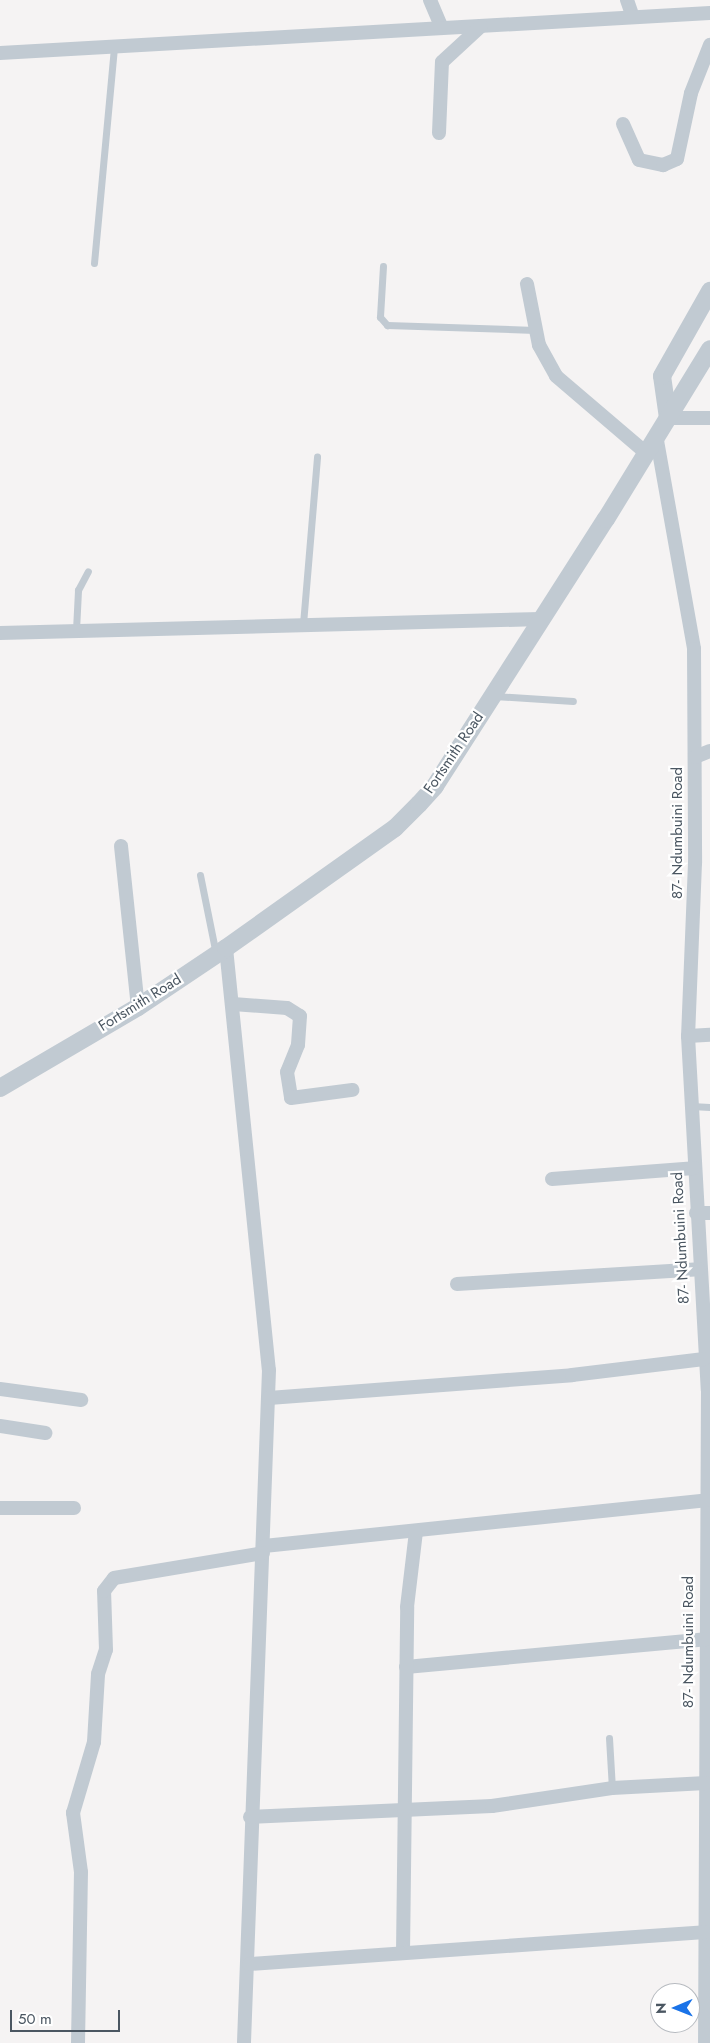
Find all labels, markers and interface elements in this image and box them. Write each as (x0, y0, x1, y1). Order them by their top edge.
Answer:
street label: Fortsmith Road (420, 709, 488, 797)
street label: 87- Ndumbuini Road (669, 767, 687, 899)
street label: Fortsmith Road (95, 970, 185, 1036)
street label: 87- Ndumbuini Road (669, 1172, 693, 1304)
street label: 87- Ndumbuini Road (680, 1576, 698, 1708)
north arrow (650, 1983, 700, 2033)
scale bar (12, 2000, 122, 2032)
text: N (651, 2003, 671, 2014)
text: 50 m (18, 2008, 52, 2030)

